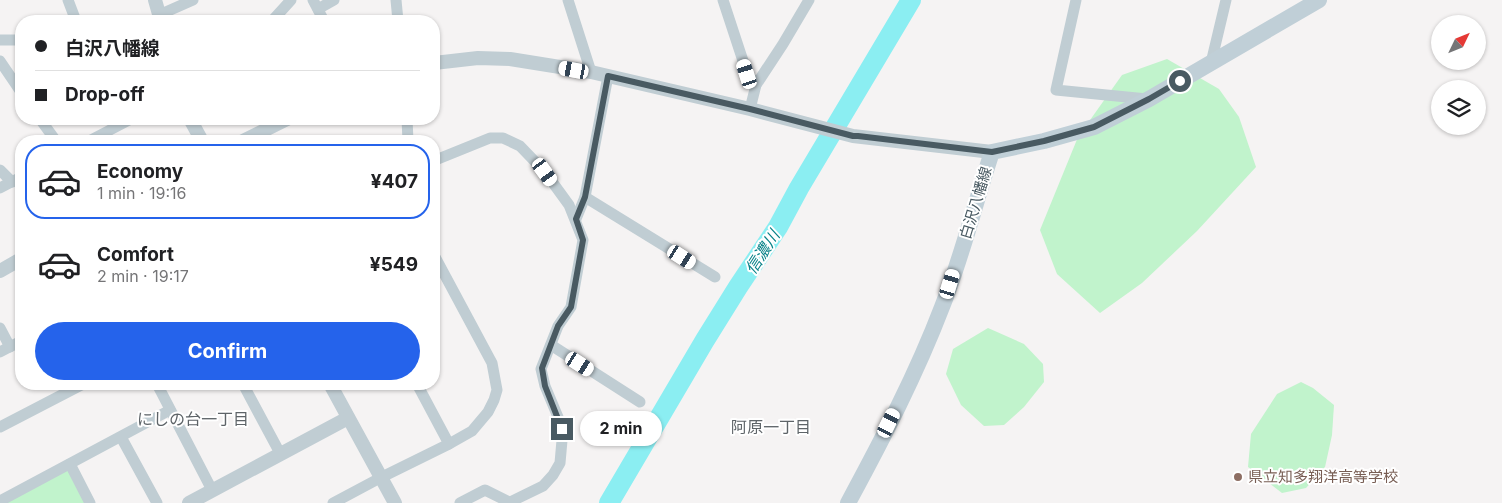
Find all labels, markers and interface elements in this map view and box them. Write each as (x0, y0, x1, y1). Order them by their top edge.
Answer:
north arrow (1431, 15, 1486, 70)
map controls (1431, 15, 1486, 135)
text: 白沢八幡線 (65, 37, 160, 60)
car (735, 57, 758, 91)
car (557, 60, 590, 80)
route start (1169, 70, 1191, 92)
button: layers (1431, 80, 1486, 135)
text: Drop-off (65, 83, 145, 106)
car (530, 155, 559, 189)
icon: car (37, 159, 82, 204)
text: Economy (97, 160, 183, 183)
street label: 白沢八幡線 (955, 164, 996, 242)
text: ¥407 (371, 170, 418, 193)
text: 1 min · 19:16 (97, 183, 186, 203)
water label: 信濃川 (741, 225, 785, 278)
icon: car (37, 242, 82, 287)
text: Comfort (97, 243, 174, 266)
car (665, 243, 698, 271)
text: ¥549 (370, 253, 418, 276)
text: 2 min · 19:17 (97, 266, 189, 286)
car (938, 267, 961, 301)
button: Confirm (35, 322, 420, 380)
car (563, 350, 596, 378)
car (875, 406, 902, 440)
district label: にしの台一丁目 (137, 409, 249, 429)
callout: 2 min (580, 412, 662, 446)
district label: 阿原一丁目 (731, 417, 811, 437)
route end (551, 418, 573, 440)
text: 2 min (600, 418, 642, 438)
place label: 県立知多翔洋高等学校 (1248, 467, 1398, 486)
marker: 県立知多翔洋高等学校 (1232, 471, 1244, 483)

